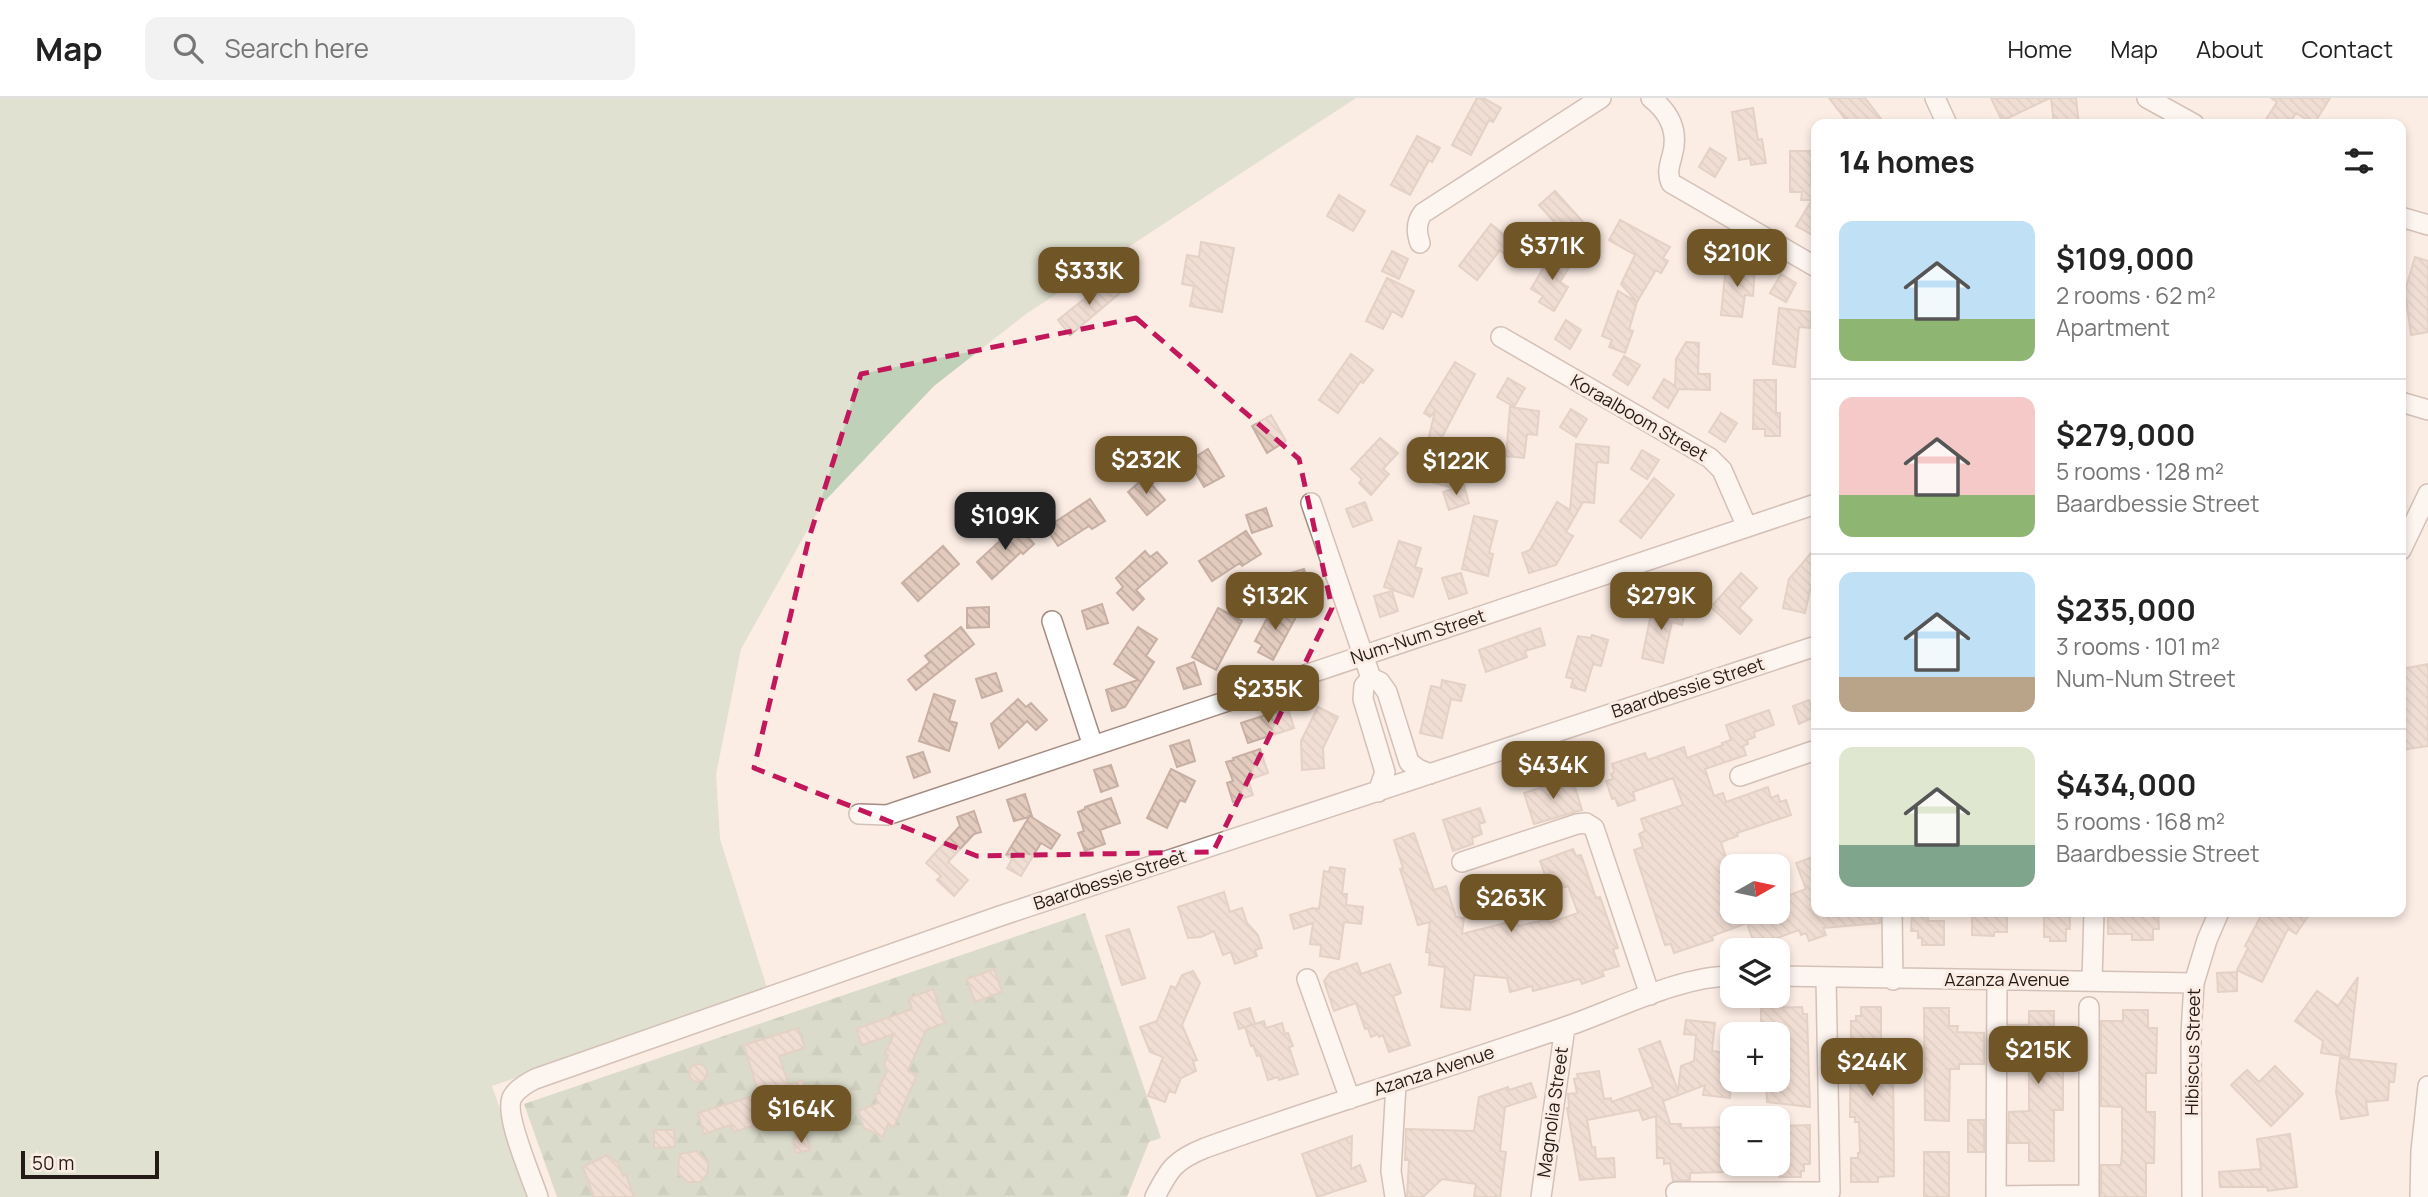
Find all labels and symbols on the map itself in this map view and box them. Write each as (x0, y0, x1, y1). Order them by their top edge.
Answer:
pin: $371K (1503, 222, 1601, 282)
pin: $210K (1688, 230, 1786, 289)
pin: $333K (1040, 248, 1138, 307)
street label: Koraalboom Street (1567, 368, 1712, 466)
pin: $232K (1097, 436, 1195, 496)
pin: $122K (1407, 438, 1505, 497)
pin: $109K (956, 492, 1054, 552)
pin: $132K (1226, 573, 1324, 632)
pin: $279K (1612, 573, 1710, 632)
street label: Num-Num Street (1347, 603, 1488, 669)
street label: Baardbessie Street (1608, 651, 1767, 723)
pin: $235K (1219, 666, 1317, 725)
pin: $434K (1504, 742, 1602, 801)
street label: Baardbessie Street (1030, 843, 1189, 915)
north arrow (1720, 854, 1790, 924)
pin: $263K (1462, 874, 1560, 934)
street label: Azanza Avenue (1944, 967, 2070, 991)
street label: Hibiscus Street (2179, 988, 2205, 1116)
pin: $215K (1989, 1026, 2087, 1086)
pin: $244K (1823, 1038, 1921, 1098)
street label: Azanza Avenue (1370, 1039, 1497, 1101)
street label: Magnolia Street (1531, 1045, 1573, 1179)
pin: $164K (752, 1086, 850, 1145)
scale bar (21, 1148, 159, 1180)

